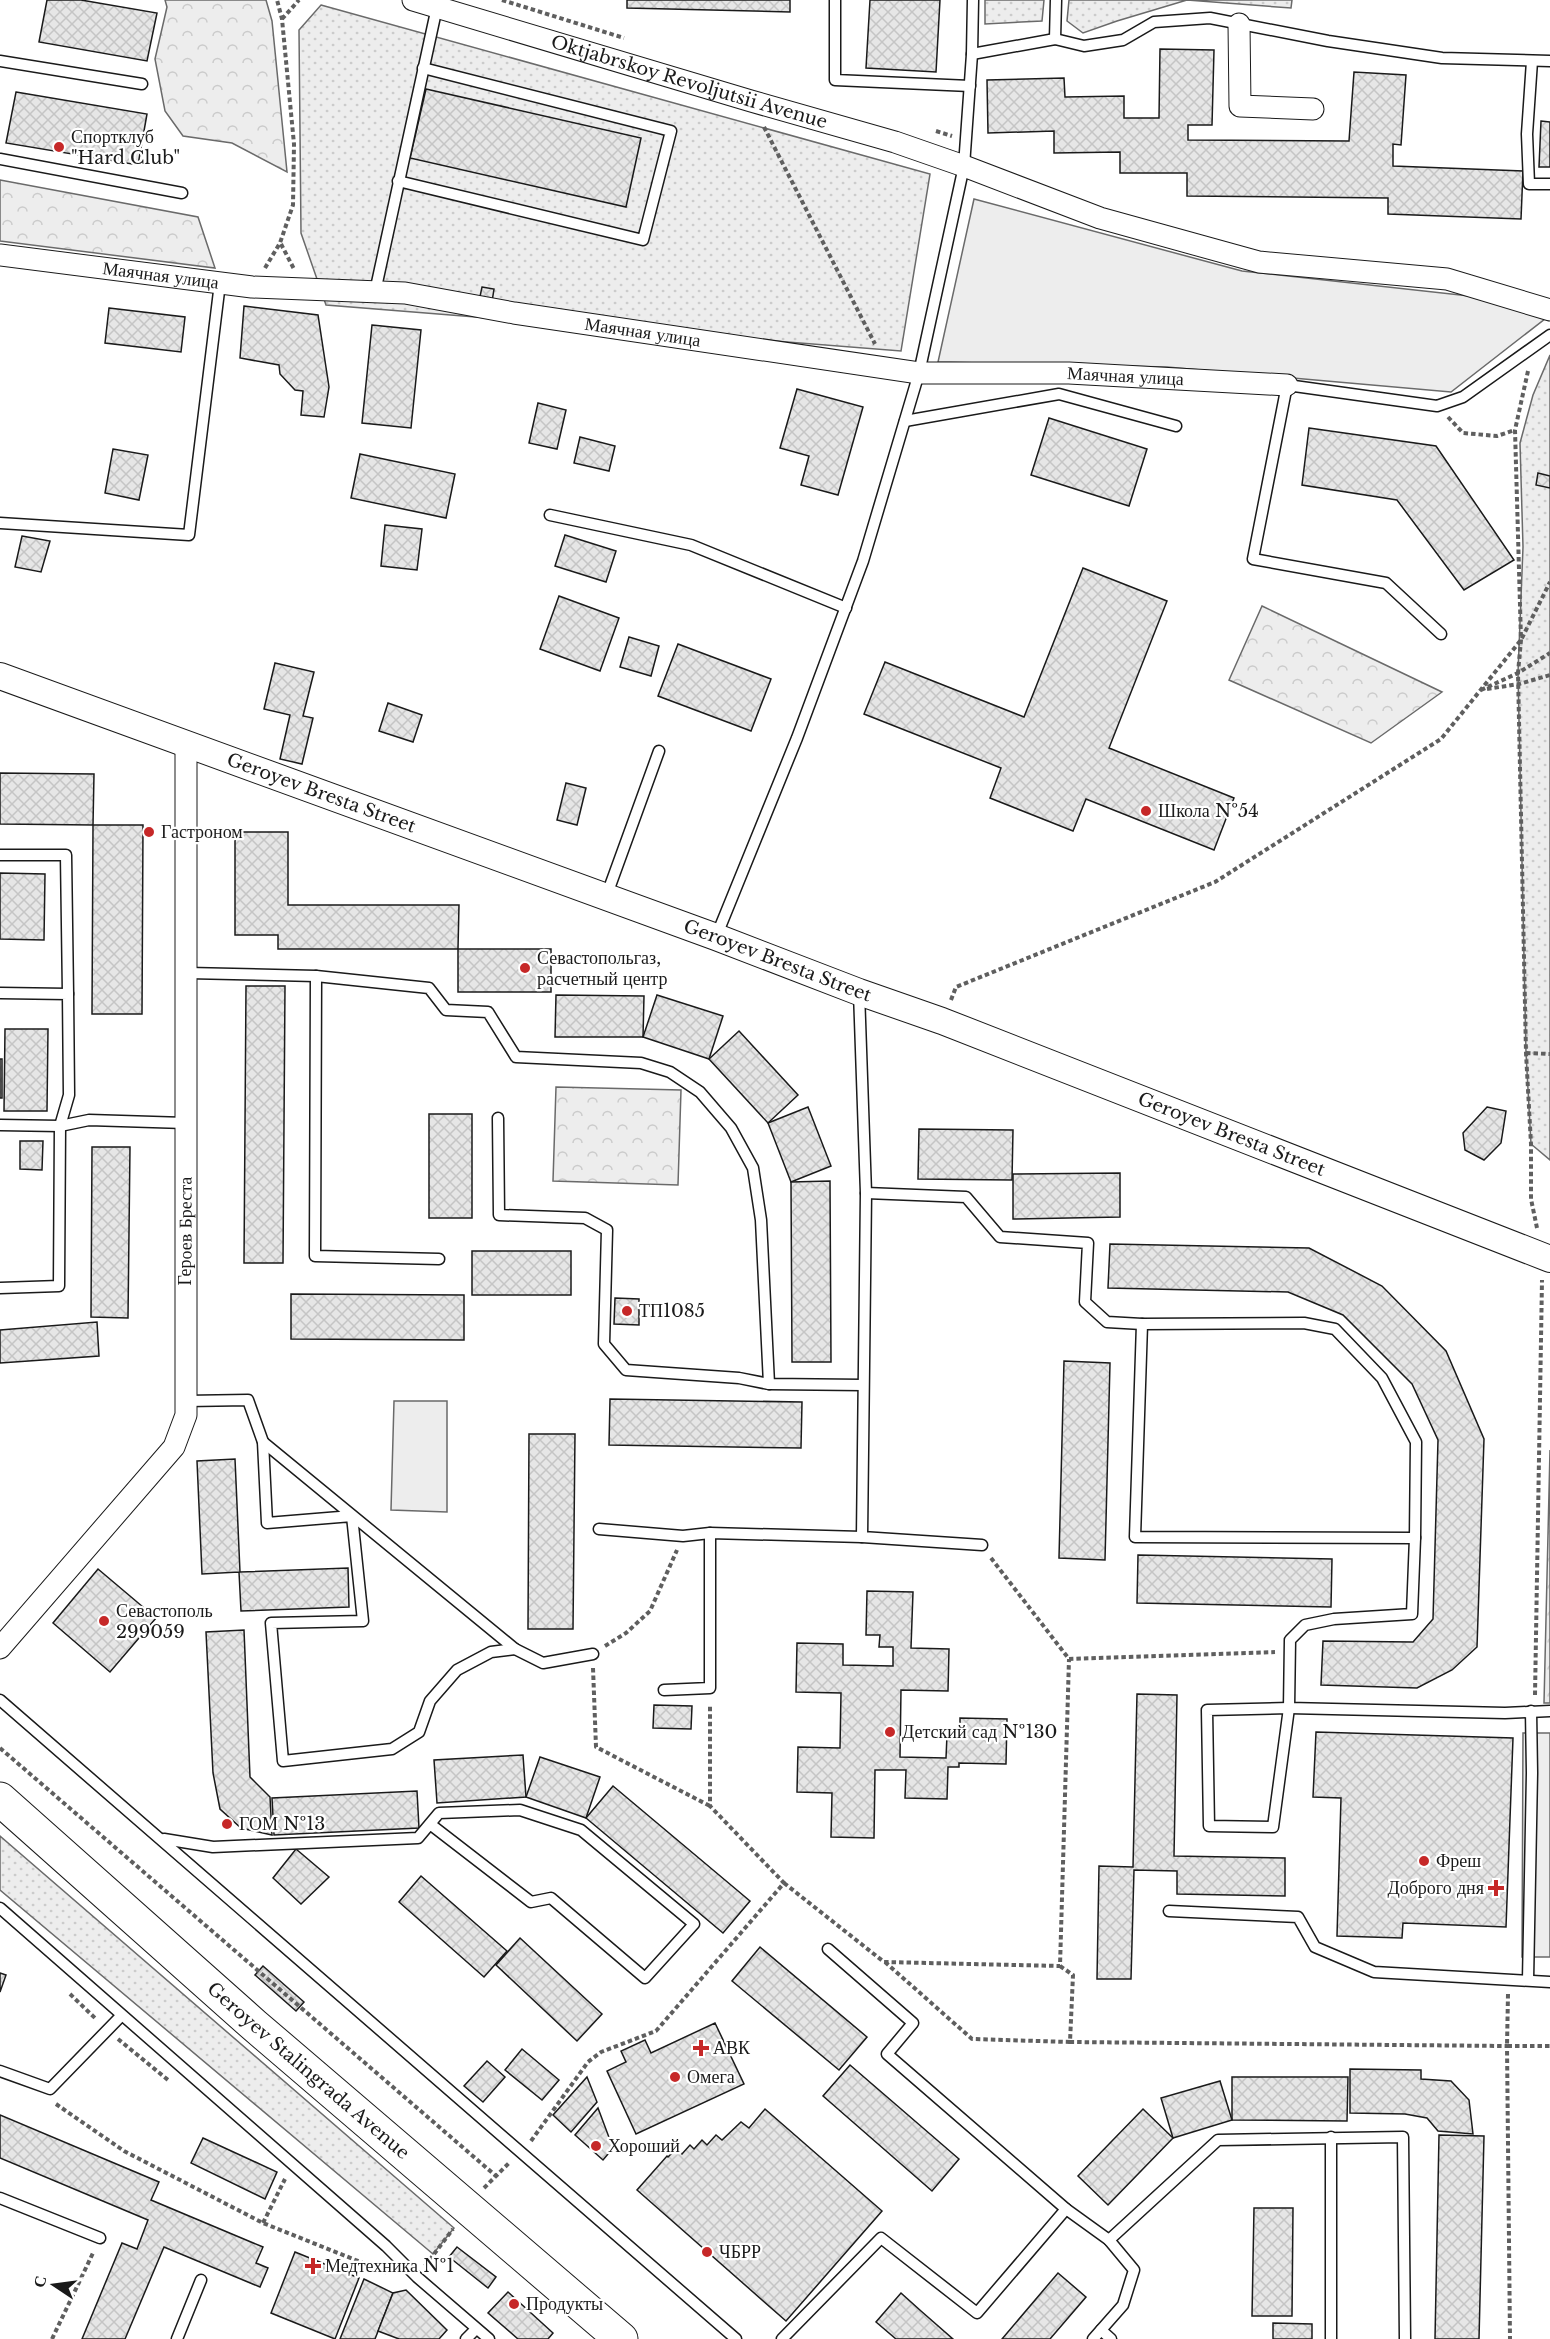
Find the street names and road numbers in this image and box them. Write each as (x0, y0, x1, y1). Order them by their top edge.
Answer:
street label: Oktjabrskoy Revoljutsii Avenue (548, 31, 830, 133)
street label: Маячная улица (101, 257, 220, 294)
street label: Маячная улица (583, 313, 702, 352)
street label: Маячная улица (1067, 362, 1185, 390)
street label: Geroyev Bresta Street (224, 749, 419, 838)
street label: Geroyev Bresta Street (681, 915, 874, 1007)
street label: Geroyev Bresta Street (1135, 1088, 1328, 1181)
street label: Героев Бреста (174, 1177, 197, 1285)
street label: Geroyev Stalingrada Avenue (203, 1978, 414, 2164)

